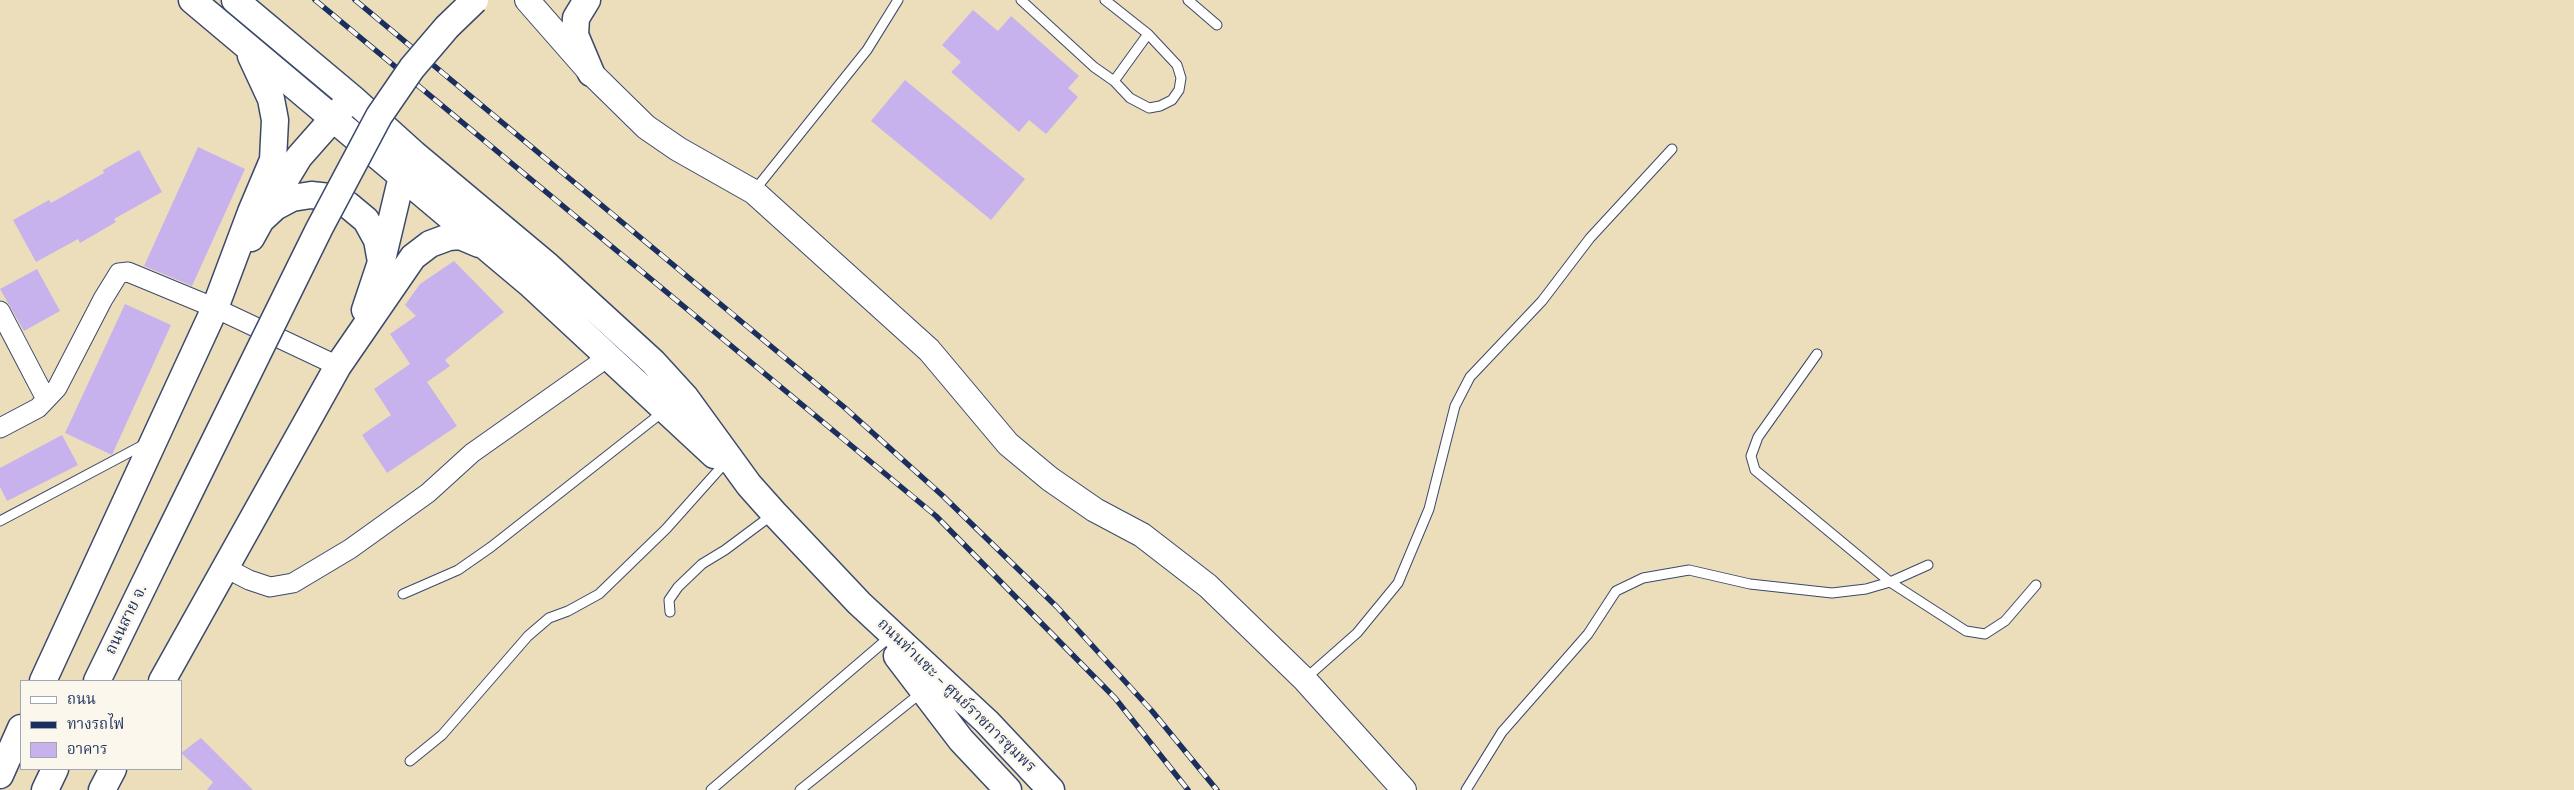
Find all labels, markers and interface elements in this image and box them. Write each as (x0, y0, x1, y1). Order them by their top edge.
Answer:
street label: ถนนสาย จ. (102, 582, 152, 658)
street label: ถนนท่าแซะ - ศูนย์ราชการชุมพร (873, 615, 1039, 777)
legend (20, 680, 182, 770)
text: ถนน (67, 689, 96, 709)
text: ทางรถไฟ (67, 714, 124, 734)
text: อาคาร (67, 739, 107, 759)

